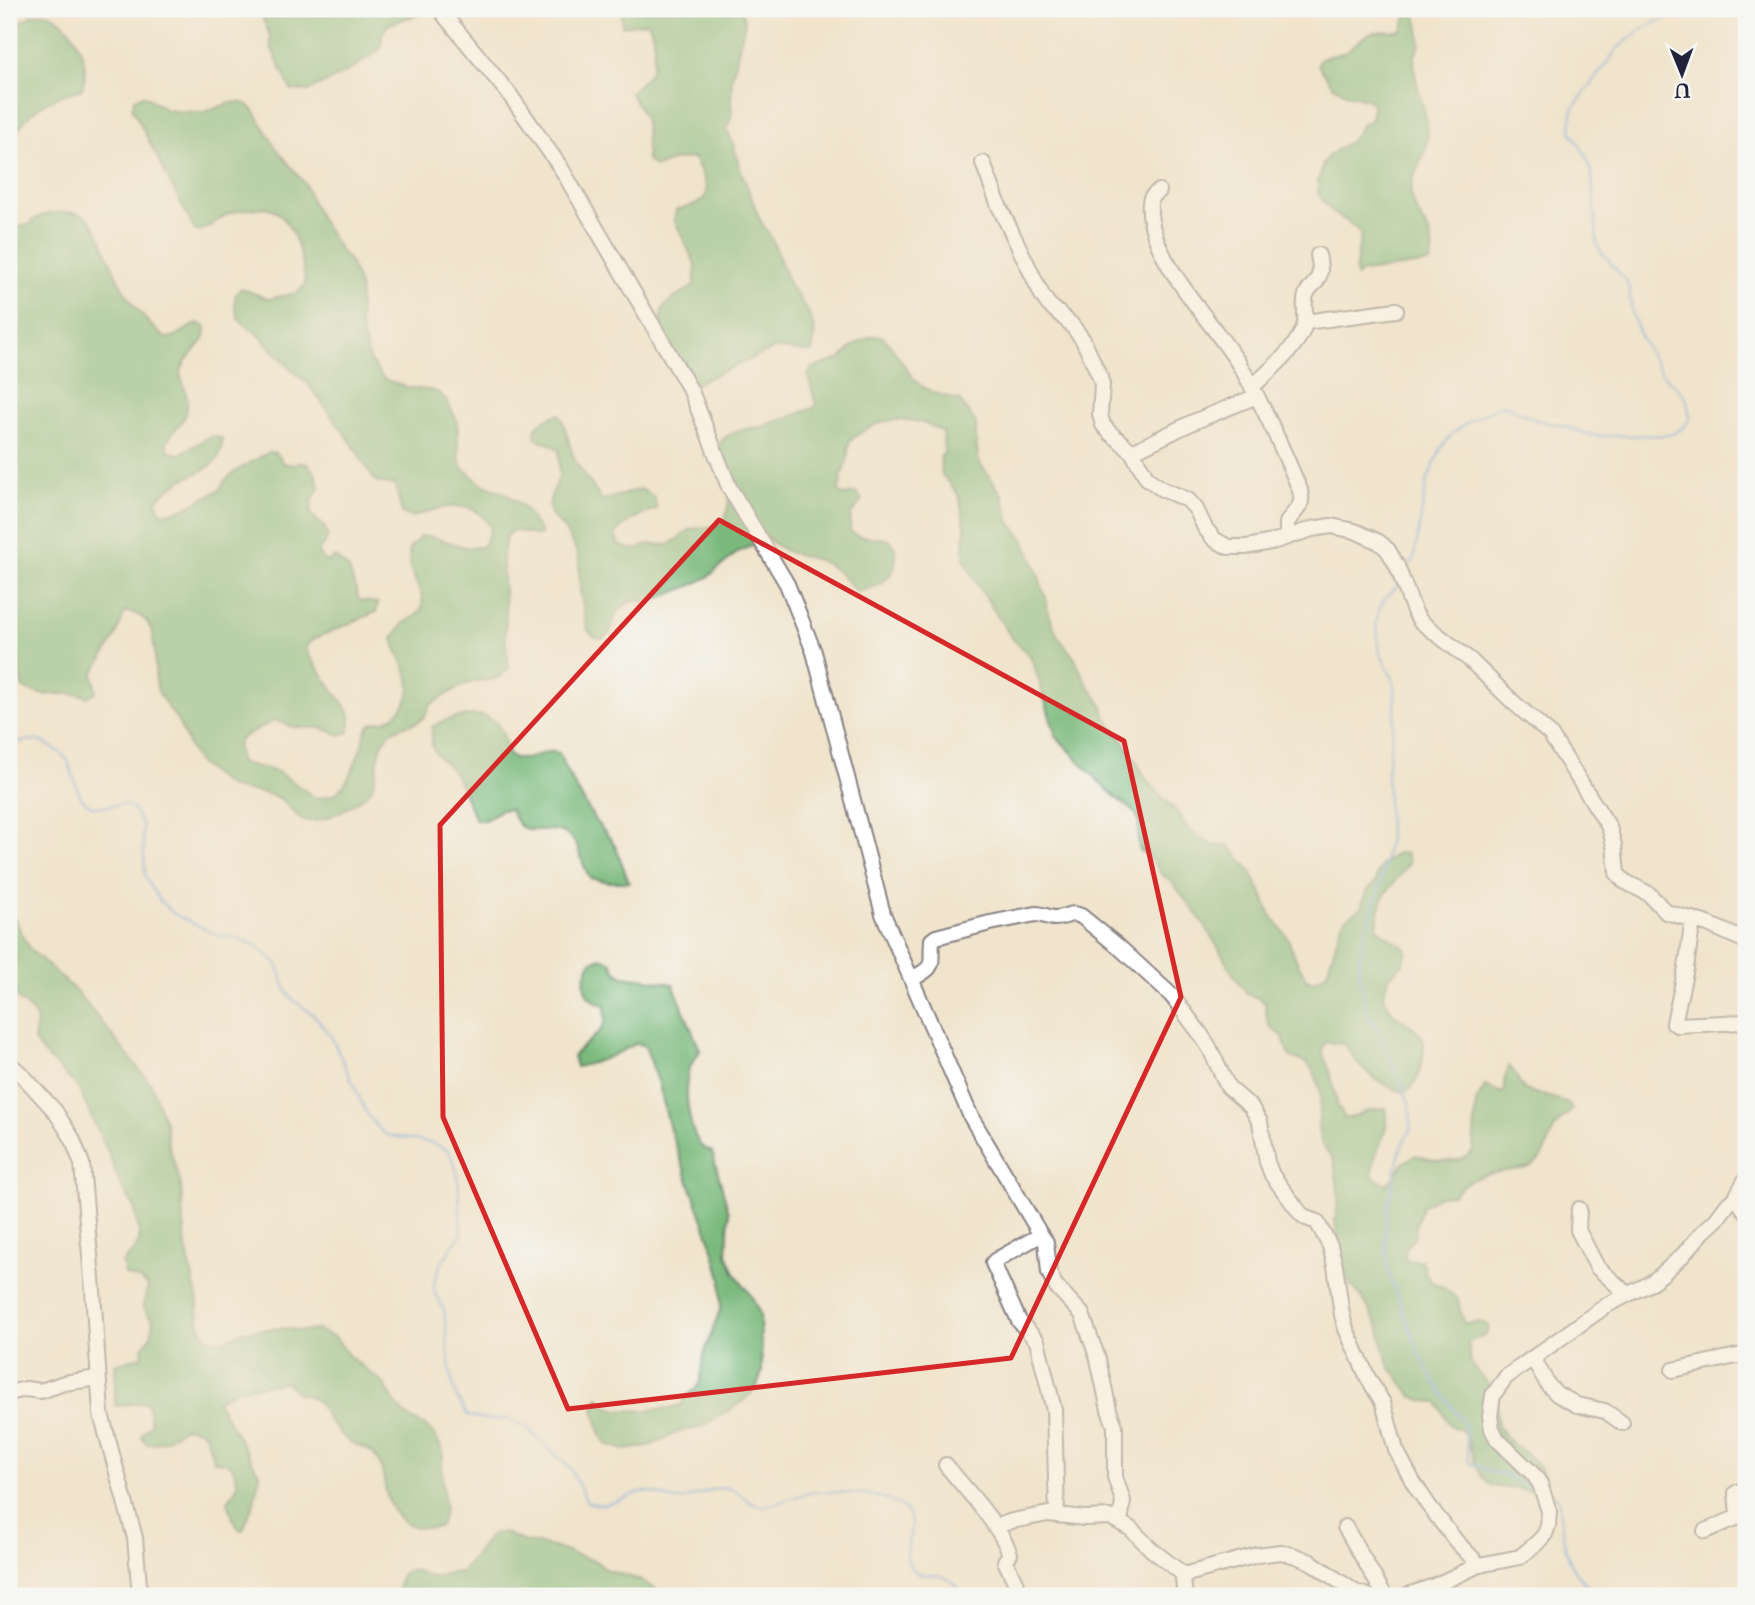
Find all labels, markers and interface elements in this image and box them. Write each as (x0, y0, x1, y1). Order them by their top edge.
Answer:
north arrow (1646, 38, 1716, 108)
text: U (1674, 78, 1690, 102)

